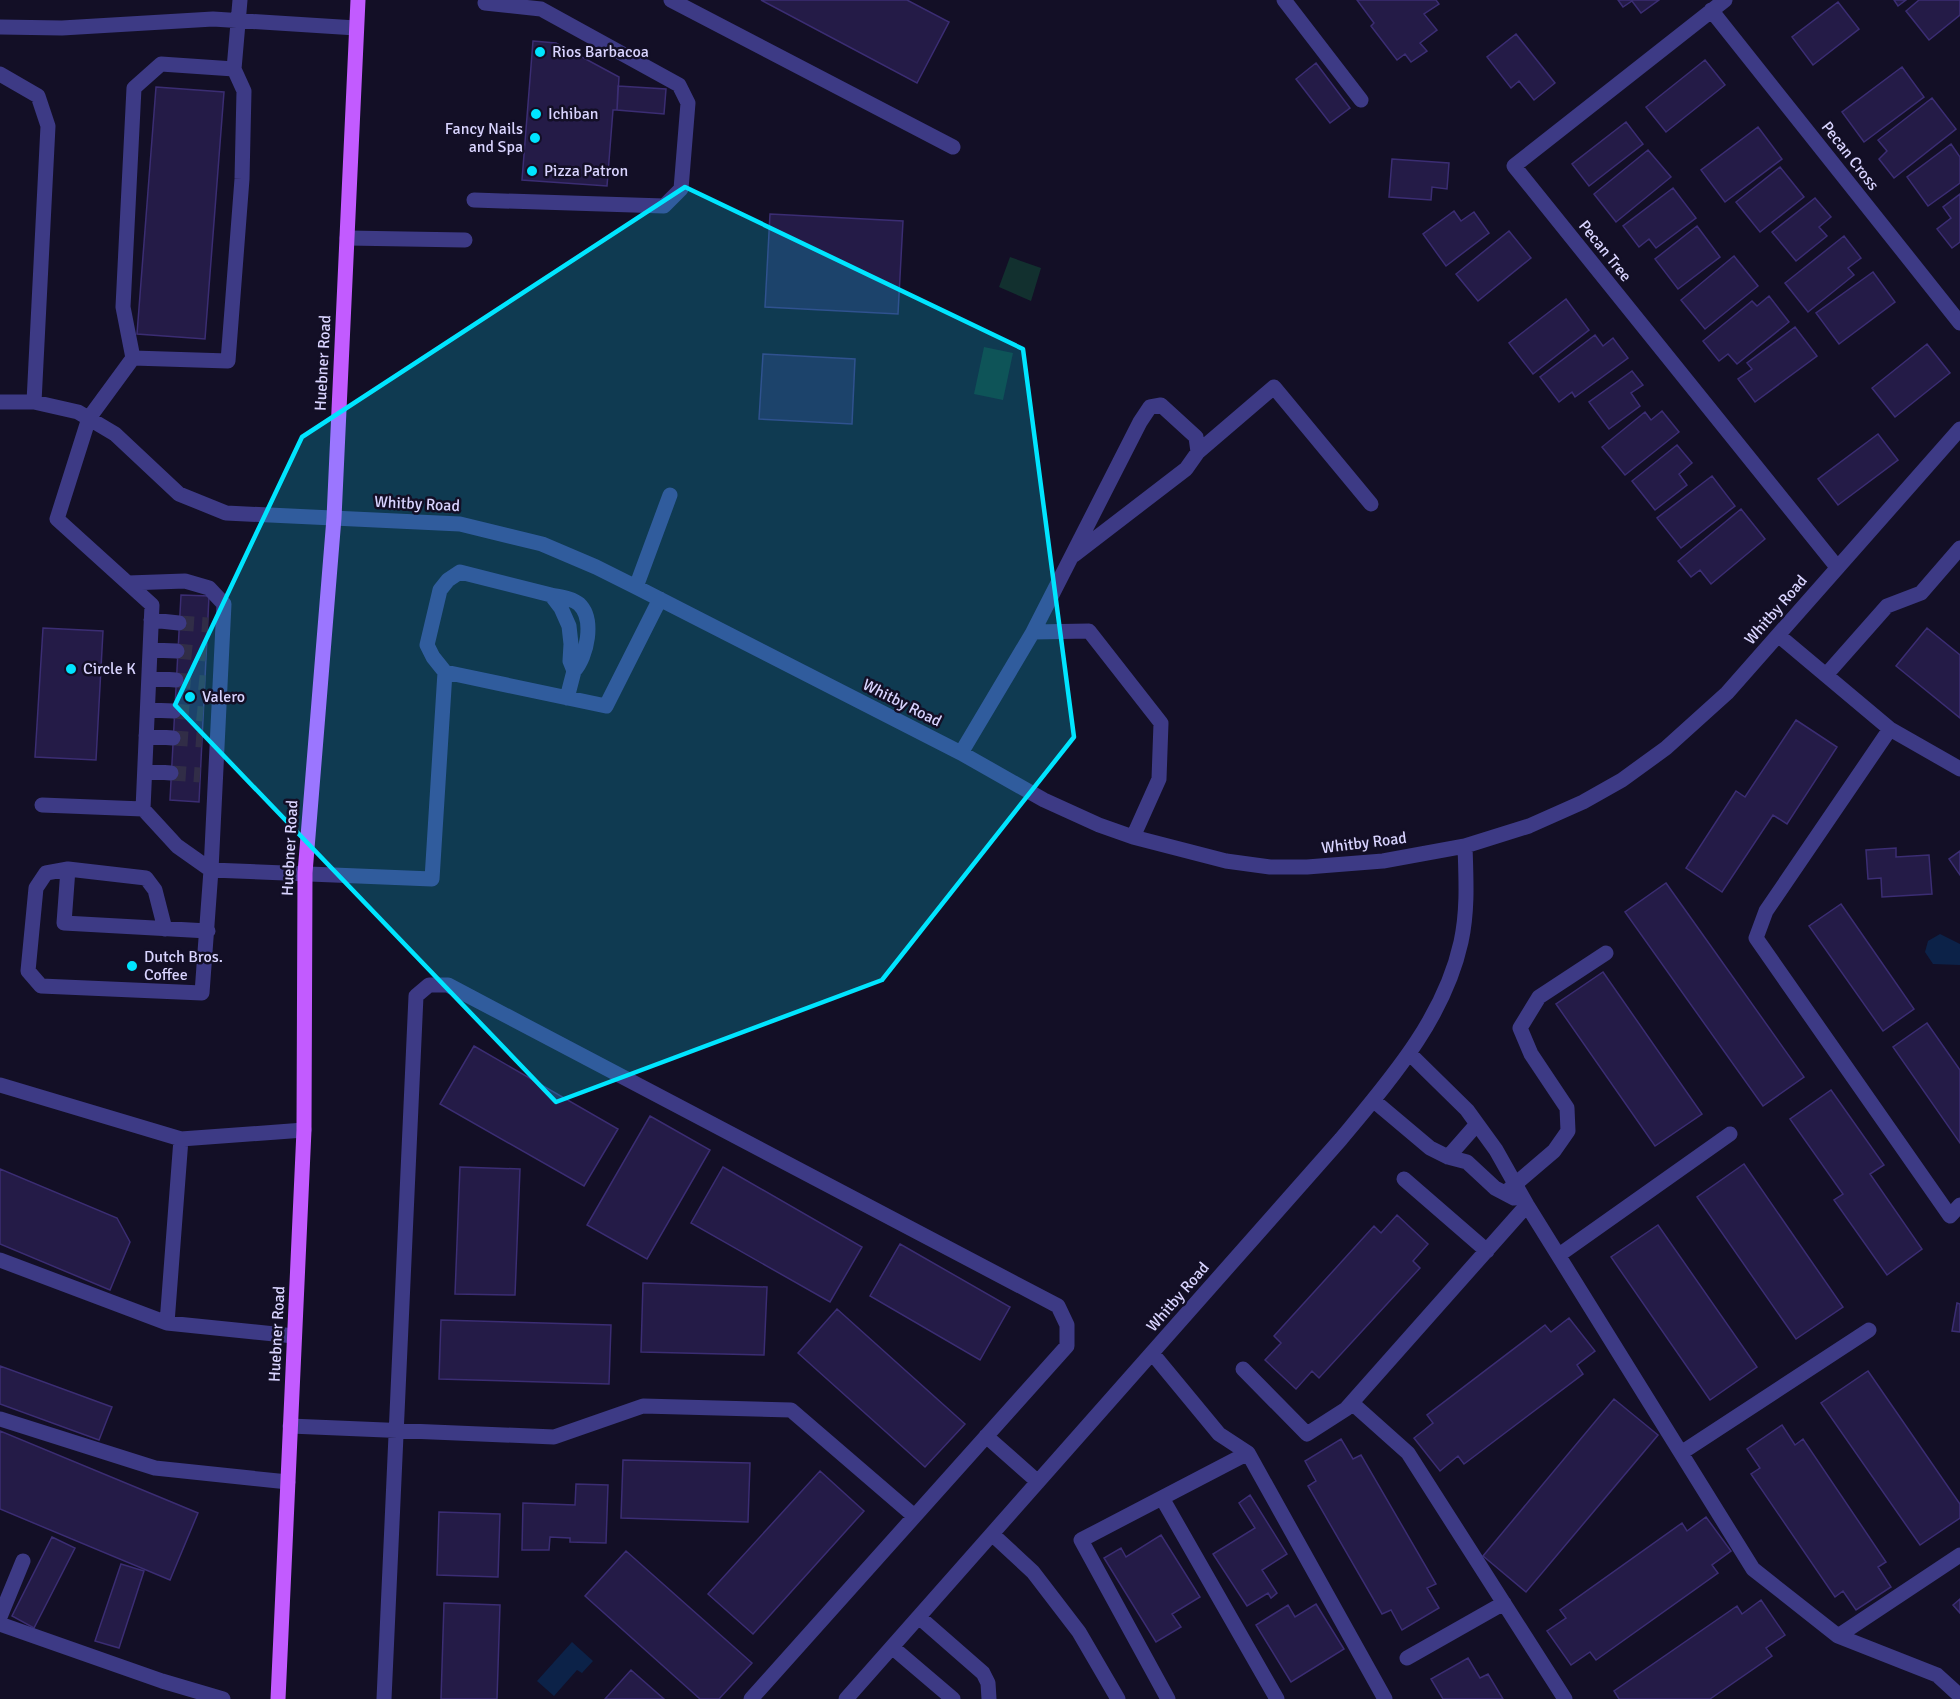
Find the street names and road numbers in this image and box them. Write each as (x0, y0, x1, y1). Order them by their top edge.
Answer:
street label: Pecan Cross (1817, 117, 1883, 195)
street label: Pecan Tree (1574, 216, 1636, 286)
street label: Huebner Road (310, 314, 336, 412)
street label: Whitby Road (374, 492, 460, 516)
street label: Whitby Road (1740, 571, 1812, 649)
street label: Whitby Road (859, 675, 945, 731)
street label: Huebner Road (277, 799, 303, 897)
street label: Whitby Road (1320, 828, 1408, 858)
street label: Whitby Road (1142, 1258, 1214, 1336)
street label: Huebner Road (264, 1285, 290, 1383)

